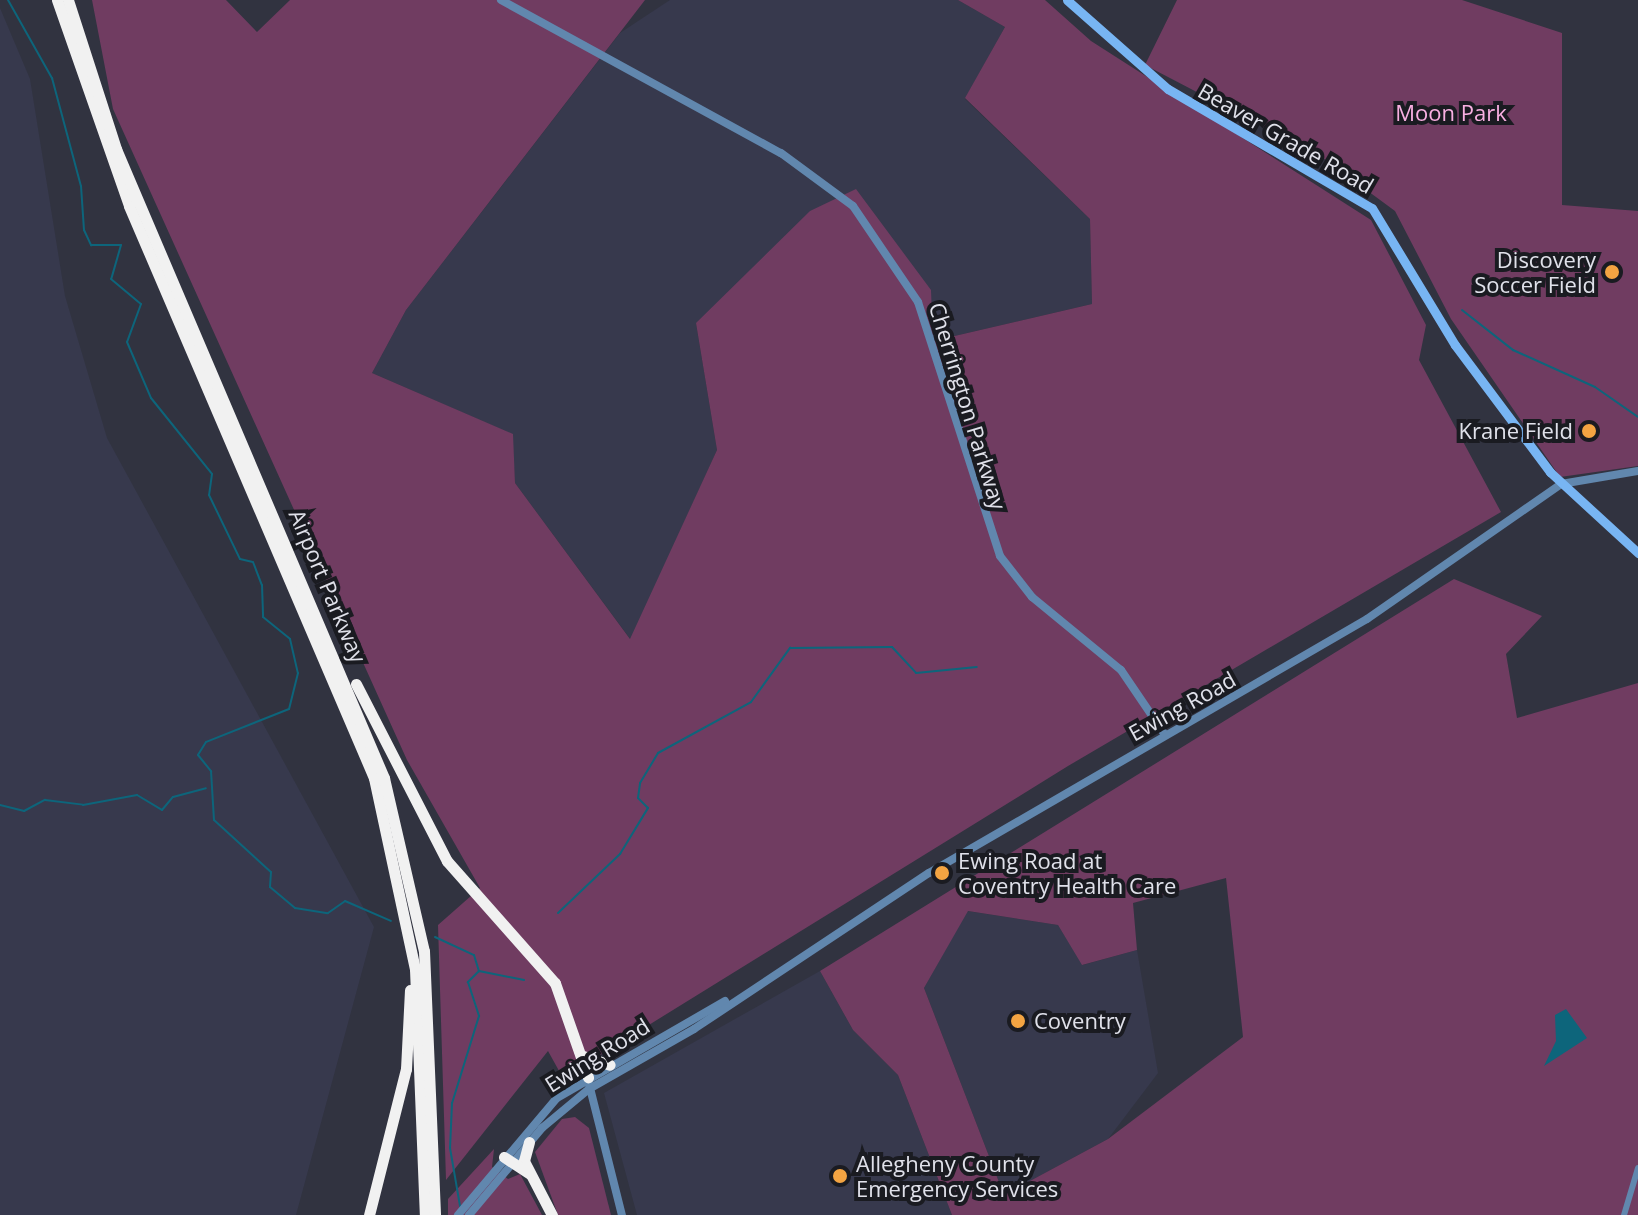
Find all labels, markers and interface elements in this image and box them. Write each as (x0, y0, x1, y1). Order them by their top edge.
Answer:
street label: Beaver Grade Road (1194, 77, 1378, 199)
park label: Moon Park (1395, 100, 1507, 126)
place label: Discovery Soccer Field (1474, 246, 1596, 298)
marker: Discovery Soccer Field (1603, 263, 1621, 281)
street label: Cherrington Parkway (924, 299, 1012, 513)
place label: Krane Field (1458, 418, 1573, 444)
marker: Krane Field (1580, 422, 1598, 440)
street label: Airport Parkway (284, 505, 372, 667)
street label: Ewing Road (1124, 666, 1240, 746)
place label: Ewing Road at Coventry Health Care (958, 847, 1176, 898)
marker: Ewing Road at Coventry Health Care (933, 864, 951, 882)
place label: Coventry (1034, 1008, 1126, 1034)
street label: Ewing Road (540, 1012, 654, 1098)
marker: Coventry (1009, 1012, 1027, 1030)
place label: Allegheny County Emergency Services (856, 1150, 1058, 1202)
marker: Allegheny County Emergency Services (831, 1167, 849, 1185)

